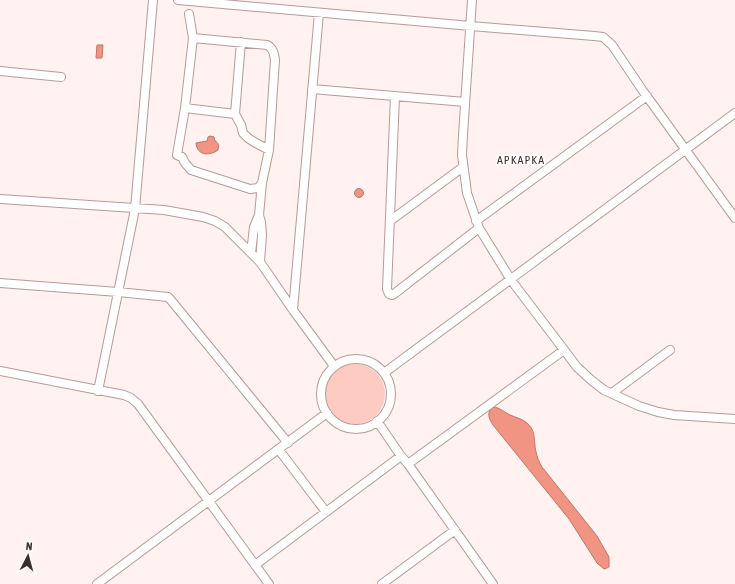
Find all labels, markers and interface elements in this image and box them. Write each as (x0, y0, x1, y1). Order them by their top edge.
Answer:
district label: APKAPKA (497, 153, 545, 167)
north arrow (8, 536, 48, 576)
text: N (25, 540, 33, 552)

